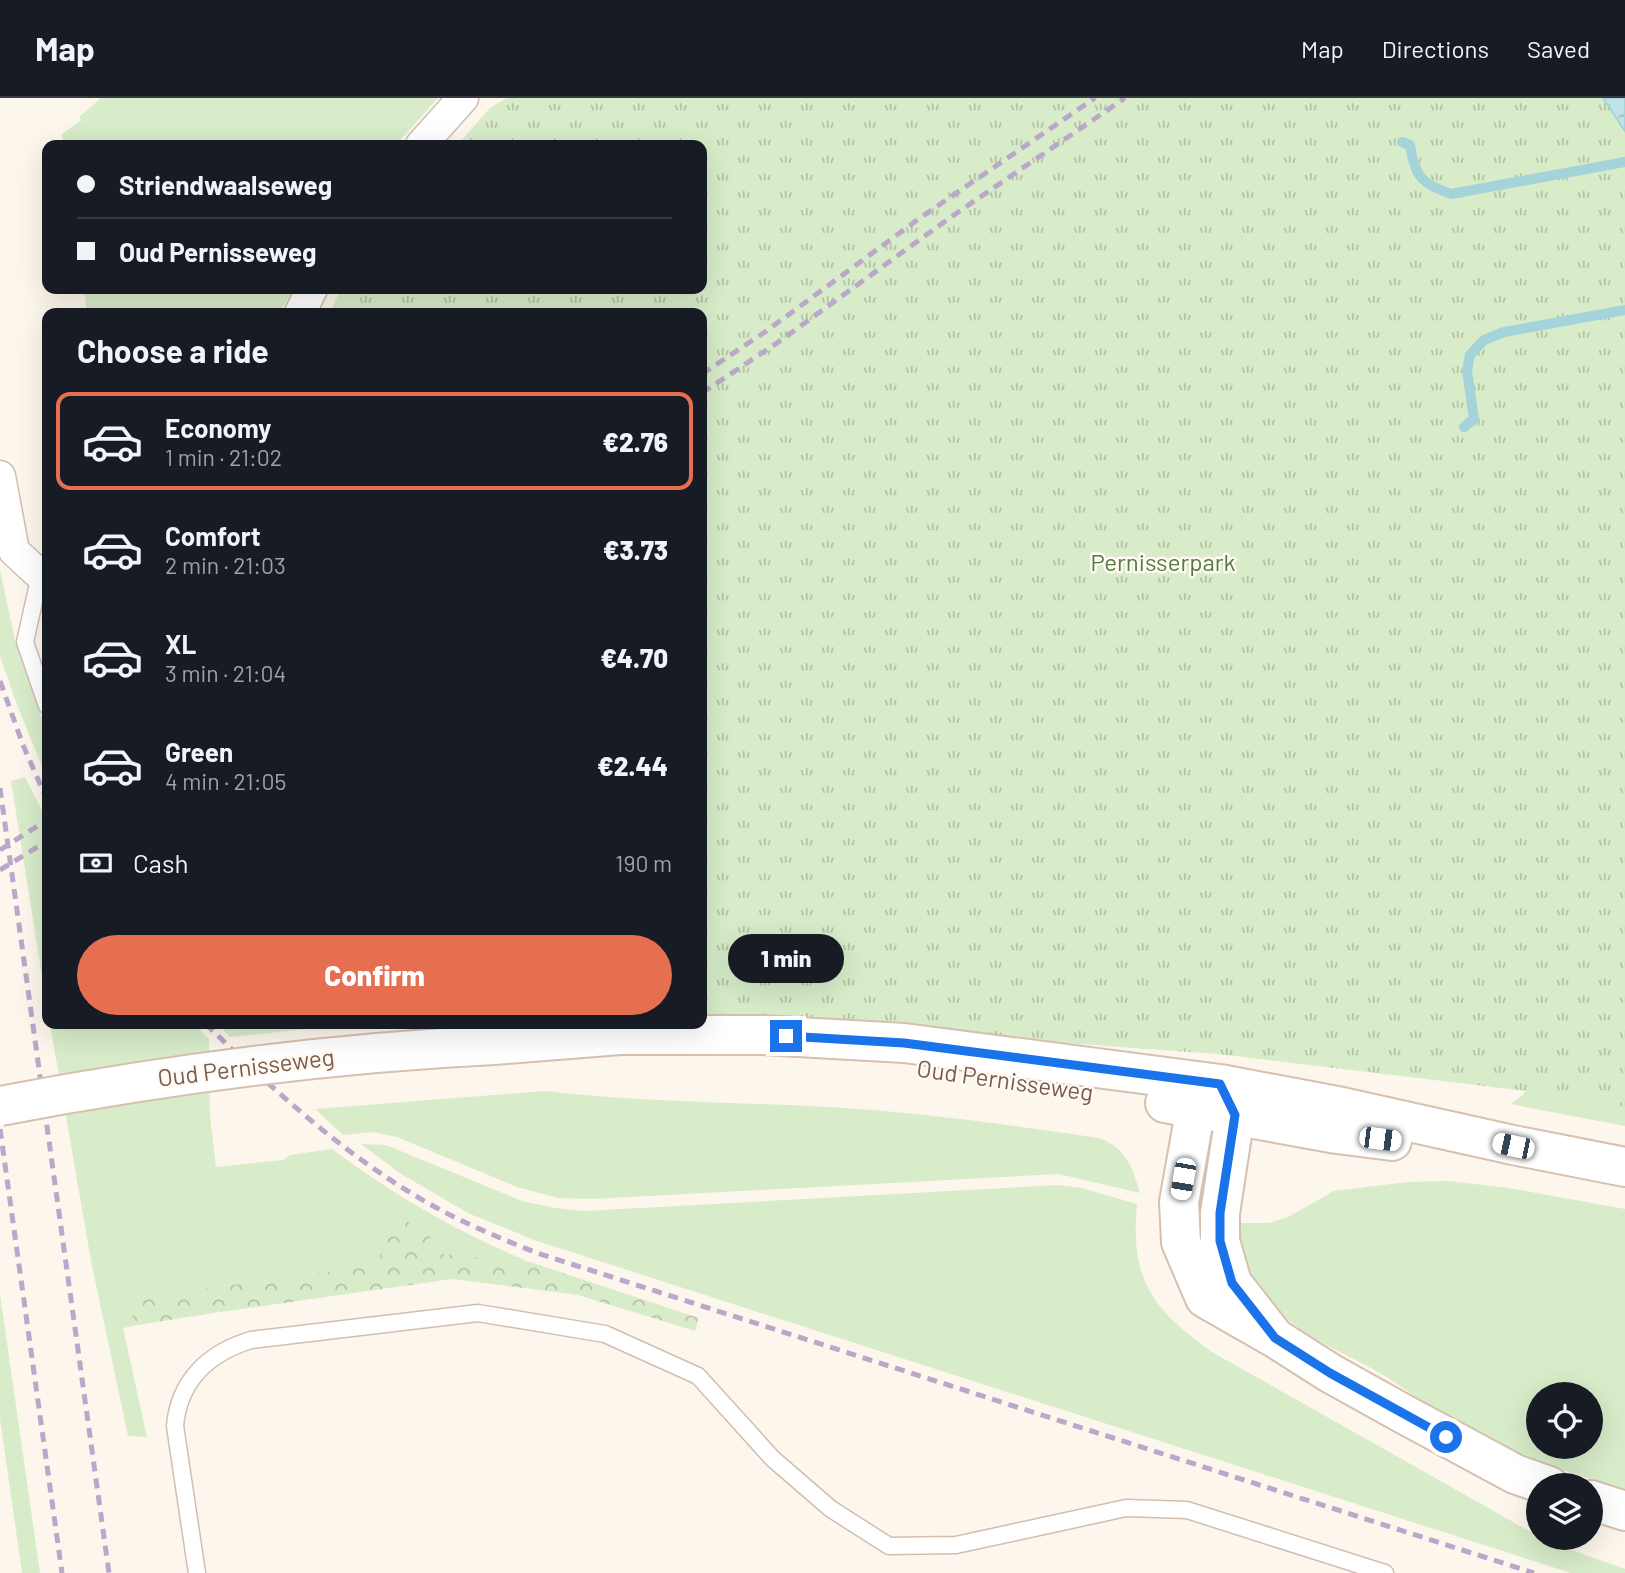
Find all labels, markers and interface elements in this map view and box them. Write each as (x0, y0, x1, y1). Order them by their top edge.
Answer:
text: Map (35, 28, 95, 68)
text: Map (1301, 34, 1344, 63)
text: Directions (1382, 34, 1489, 63)
text: Saved (1527, 34, 1590, 63)
text: Striendwaalseweg (119, 169, 332, 200)
text: Oud Pernisseweg (119, 236, 317, 267)
text: Choose a ride (77, 331, 269, 369)
icon: car (81, 410, 144, 473)
text: Economy (165, 412, 271, 443)
text: €2.76 (603, 426, 668, 457)
text: 1 min · 21:02 (165, 443, 282, 471)
icon: car (81, 518, 144, 581)
text: Comfort (165, 520, 261, 551)
text: €3.73 (603, 534, 668, 565)
park label: Pernisserpark (1091, 547, 1235, 576)
text: 2 min · 21:03 (165, 551, 286, 579)
icon: car (81, 626, 144, 689)
text: XL (165, 628, 196, 659)
text: €4.70 (600, 642, 668, 673)
text: 3 min · 21:04 (165, 659, 286, 687)
icon: car (81, 734, 144, 797)
text: Green (165, 736, 233, 767)
text: €2.44 (597, 750, 668, 781)
text: 4 min · 21:05 (165, 767, 286, 795)
icon: cash (77, 844, 115, 882)
text: Cash (133, 847, 188, 878)
text: 190 m (615, 849, 672, 877)
callout: 1 min (728, 934, 844, 984)
button: Confirm (77, 935, 672, 1015)
text: 1 min (761, 944, 811, 972)
route end (770, 1020, 802, 1052)
street label: Oud Pernisseweg (156, 1041, 336, 1092)
street label: Oud Pernisseweg (915, 1053, 1095, 1106)
car (1358, 1126, 1403, 1152)
car (1491, 1131, 1536, 1161)
car (1170, 1156, 1197, 1202)
map controls (1526, 1382, 1603, 1550)
button: locate (1526, 1382, 1603, 1459)
route start (1430, 1421, 1462, 1453)
button: layers (1526, 1473, 1603, 1550)

